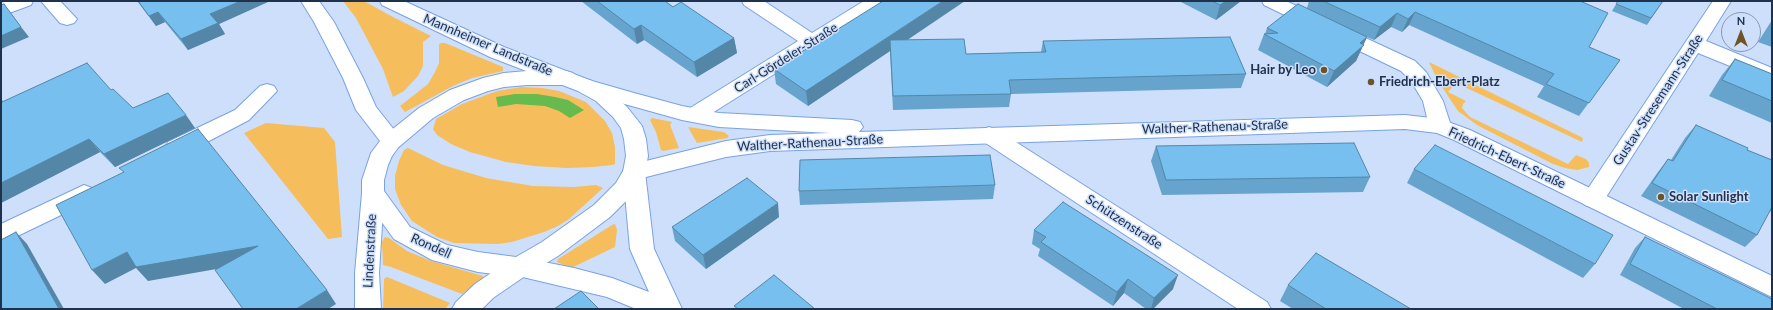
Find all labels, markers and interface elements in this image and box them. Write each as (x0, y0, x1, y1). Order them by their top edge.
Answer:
street label: Mannheimer Landstraße (421, 11, 555, 79)
north arrow (1721, 12, 1761, 52)
text: N (1737, 14, 1745, 27)
street label: Carl-Gördeler-Straße (731, 20, 841, 96)
street label: Gustav-Stresemann-Straße (1610, 31, 1706, 169)
place label: Hair by Leo (1250, 62, 1316, 78)
marker: Hair by Leo (1319, 65, 1329, 75)
place label: Friedrich-Ebert-Platz (1379, 74, 1500, 90)
marker: Friedrich-Ebert-Platz (1366, 77, 1376, 87)
street label: Walther-Rathenau-Straße (1142, 117, 1288, 137)
street label: Friedrich-Ebert-Straße (1446, 124, 1568, 192)
street label: Walther-Rathenau-Straße (737, 131, 883, 155)
place label: Solar Sunlight (1669, 189, 1749, 205)
street label: Schützenstraße (1083, 191, 1165, 253)
marker: Solar Sunlight (1656, 192, 1666, 202)
street label: Lindenstraße (360, 214, 380, 288)
street label: Rondell (408, 230, 454, 262)

